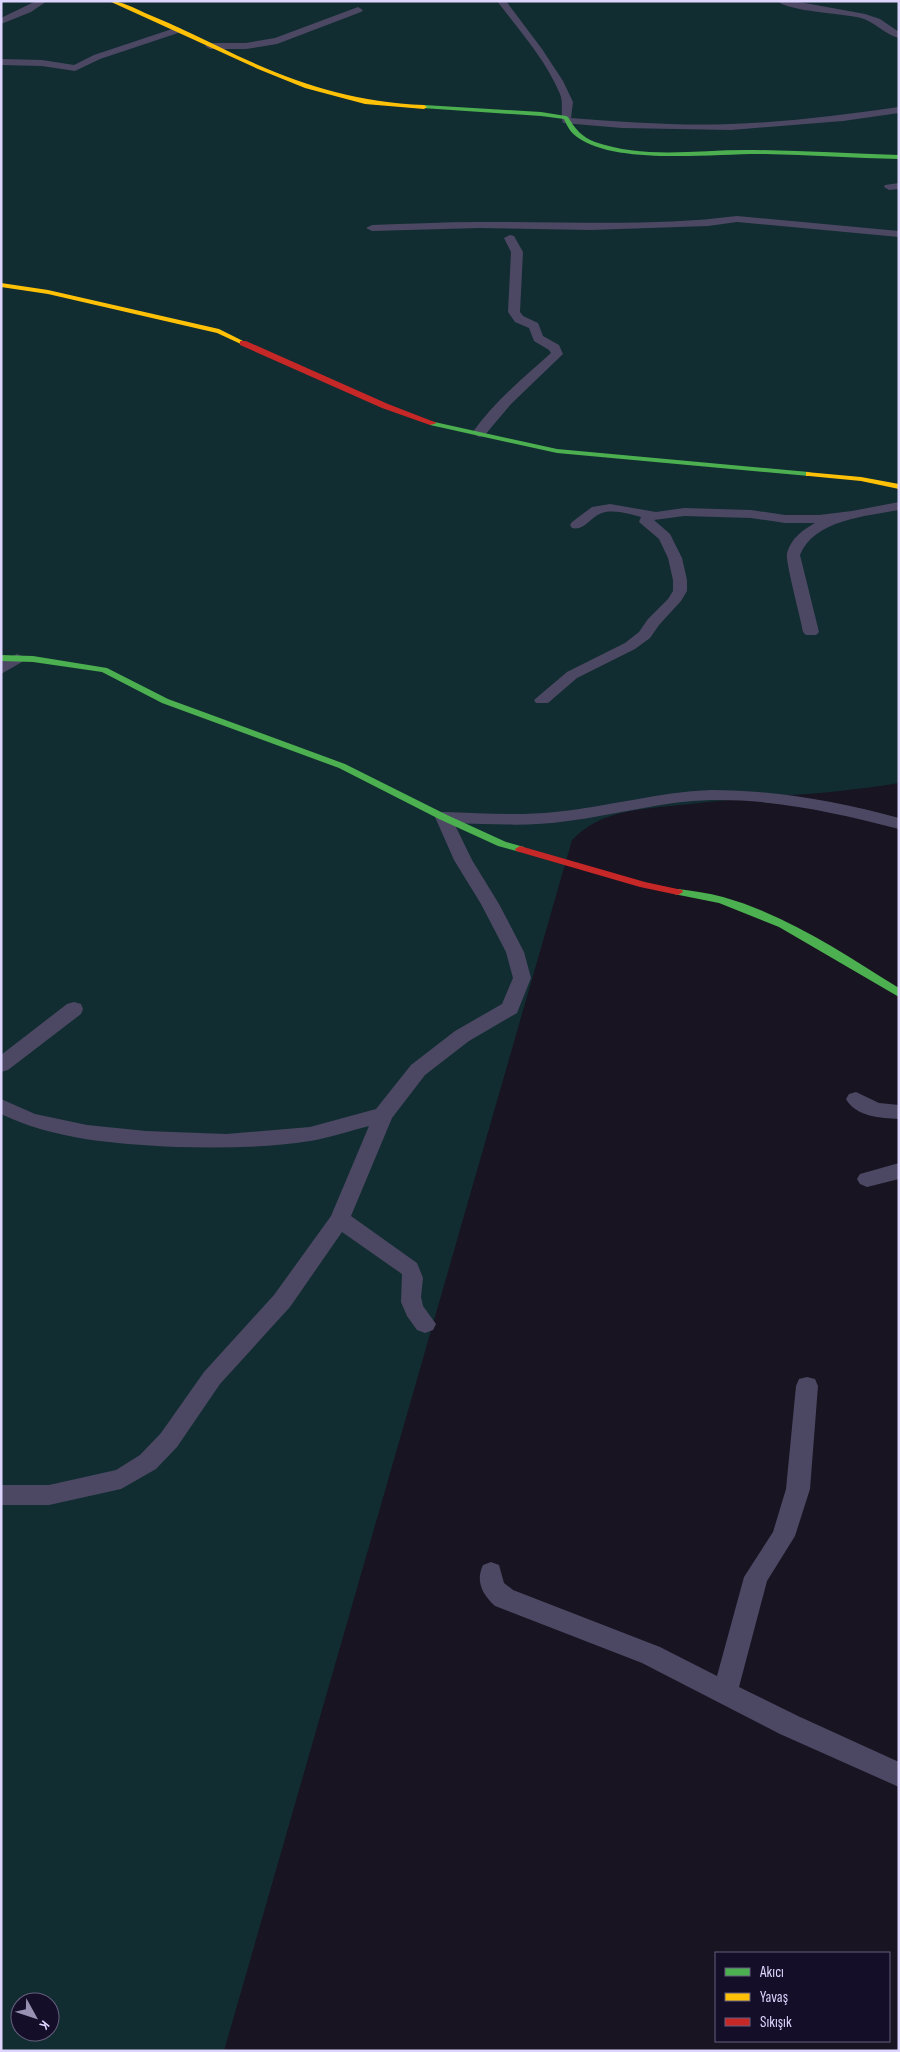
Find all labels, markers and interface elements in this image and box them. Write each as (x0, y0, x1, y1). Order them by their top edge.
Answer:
legend (715, 1952, 890, 2042)
text: Akıcı (759, 1963, 784, 1982)
text: Yavaş (760, 1988, 788, 2007)
north arrow (10, 1992, 60, 2042)
text: Sıkışık (760, 2013, 792, 2032)
text: K (36, 2017, 53, 2033)

